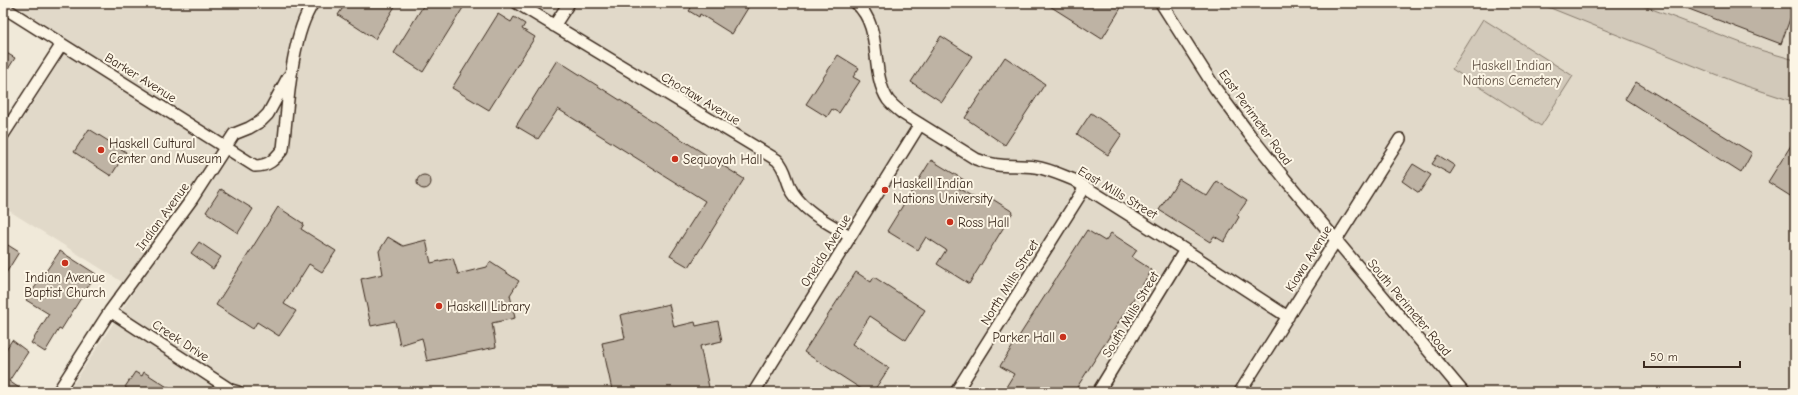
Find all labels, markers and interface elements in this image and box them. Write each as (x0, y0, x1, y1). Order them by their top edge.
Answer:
street label: Barker Avenue (102, 49, 180, 106)
park label: Haskell Indian Nations Cemetery (1463, 58, 1561, 88)
street label: East Perimeter Road (1216, 67, 1295, 168)
street label: Choctaw Avenue (658, 69, 744, 128)
place label: Haskell Cultural Center and Museum (109, 136, 222, 166)
marker: Haskell Cultural Center and Museum (96, 145, 106, 155)
place label: Sequoyah Hall (683, 152, 762, 167)
marker: Sequoyah Hall (670, 154, 680, 164)
street label: East Mills Street (1075, 163, 1161, 223)
place label: Haskell Indian Nations University (893, 176, 993, 206)
street label: Indian Avenue (133, 179, 192, 253)
marker: Haskell Indian Nations University (880, 185, 890, 195)
street label: Oneida Avenue (797, 211, 854, 289)
place label: Ross Hall (958, 215, 1009, 230)
marker: Ross Hall (945, 217, 955, 227)
street label: Kiowa Avenue (1282, 222, 1335, 294)
street label: North Mills Street (977, 236, 1042, 328)
street label: South Perimeter Road (1365, 256, 1455, 359)
marker: Indian Avenue Baptist Church (60, 258, 70, 268)
street label: South Mills Street (1099, 267, 1163, 360)
place label: Indian Avenue Baptist Church (24, 270, 106, 300)
place label: Haskell Library (447, 299, 530, 314)
marker: Haskell Library (434, 301, 444, 311)
street label: Creek Drive (150, 317, 212, 365)
place label: Parker Hall (993, 330, 1055, 345)
marker: Parker Hall (1058, 332, 1068, 342)
scale bar (1644, 343, 1740, 369)
text: 50 m (1650, 350, 1678, 364)

